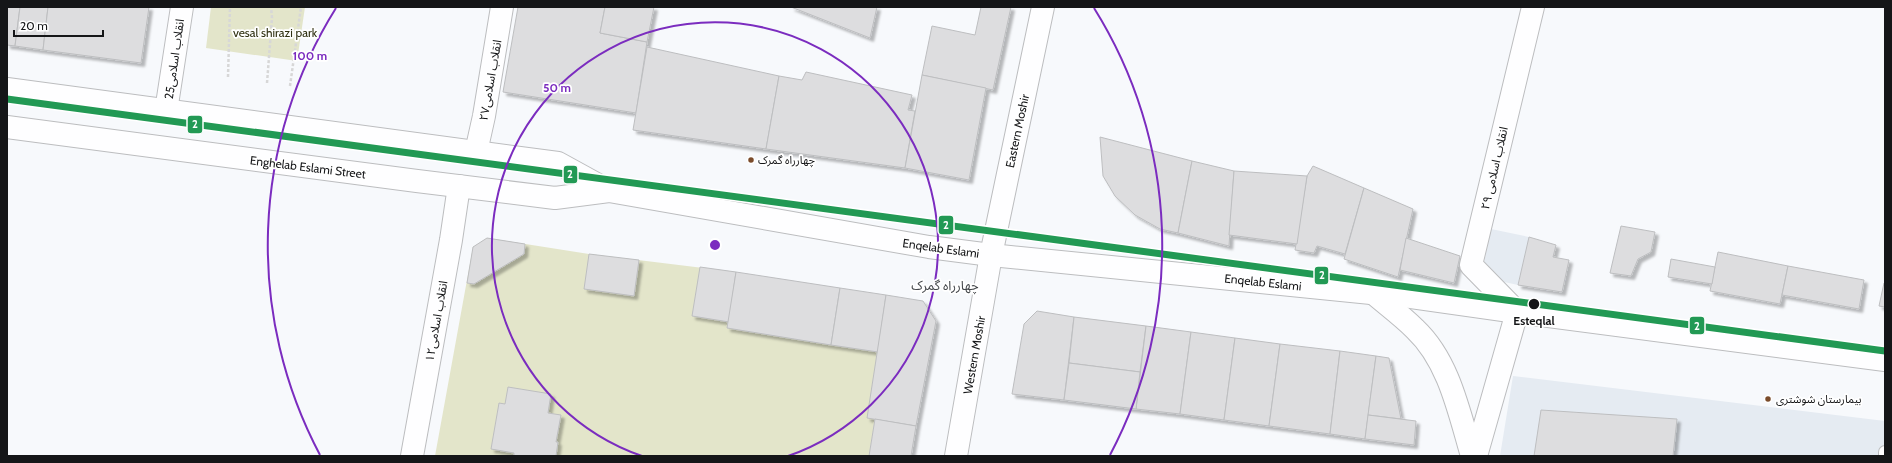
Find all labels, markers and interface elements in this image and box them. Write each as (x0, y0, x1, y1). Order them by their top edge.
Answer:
scale bar (14, 12, 103, 38)
text: 20 m (20, 18, 48, 33)
street label: 25انقلاب اسلامی (161, 18, 187, 100)
park label: vesal shirazi park (233, 25, 318, 40)
street label: انقلاب اسلامی۲۷ (475, 38, 505, 122)
text: 100 m (293, 48, 327, 63)
text: 50 m (543, 80, 571, 95)
street label: Eastern Moshir (1002, 93, 1032, 169)
line badge: 2 (187, 115, 203, 134)
text: 2 (192, 117, 198, 131)
street label: انقلاب اسلامی ۲۹ (1477, 125, 1511, 211)
street label: Enghelab Eslami Street (249, 152, 367, 182)
place label: چهارراه گمرک (758, 153, 816, 168)
marker: چهارراه گمرک (746, 155, 756, 165)
line badge: 2 (563, 165, 578, 184)
text: 2 (567, 167, 573, 181)
line badge: 2 (938, 215, 954, 235)
text: 2 (943, 218, 949, 232)
street label: Enqelab Eslami (902, 235, 980, 261)
centre of rings (708, 238, 722, 252)
line badge: 2 (1314, 266, 1329, 285)
text: 2 (1319, 268, 1325, 282)
street label: Enqelab Eslami (1224, 271, 1302, 293)
district label: چهارراه گمرک (911, 277, 979, 295)
street label: انقلاب اسلامی۱۲ (421, 279, 451, 363)
marker: Esteqlal (1527, 297, 1541, 311)
place label: Esteqlal (1513, 313, 1555, 328)
street label: Western Moshir (960, 314, 988, 395)
line badge: 2 (1689, 316, 1705, 335)
text: 2 (1694, 319, 1700, 333)
place label: بیمارستان شوشتری (1776, 392, 1862, 406)
marker: بیمارستان شوشتری (1763, 394, 1773, 404)

